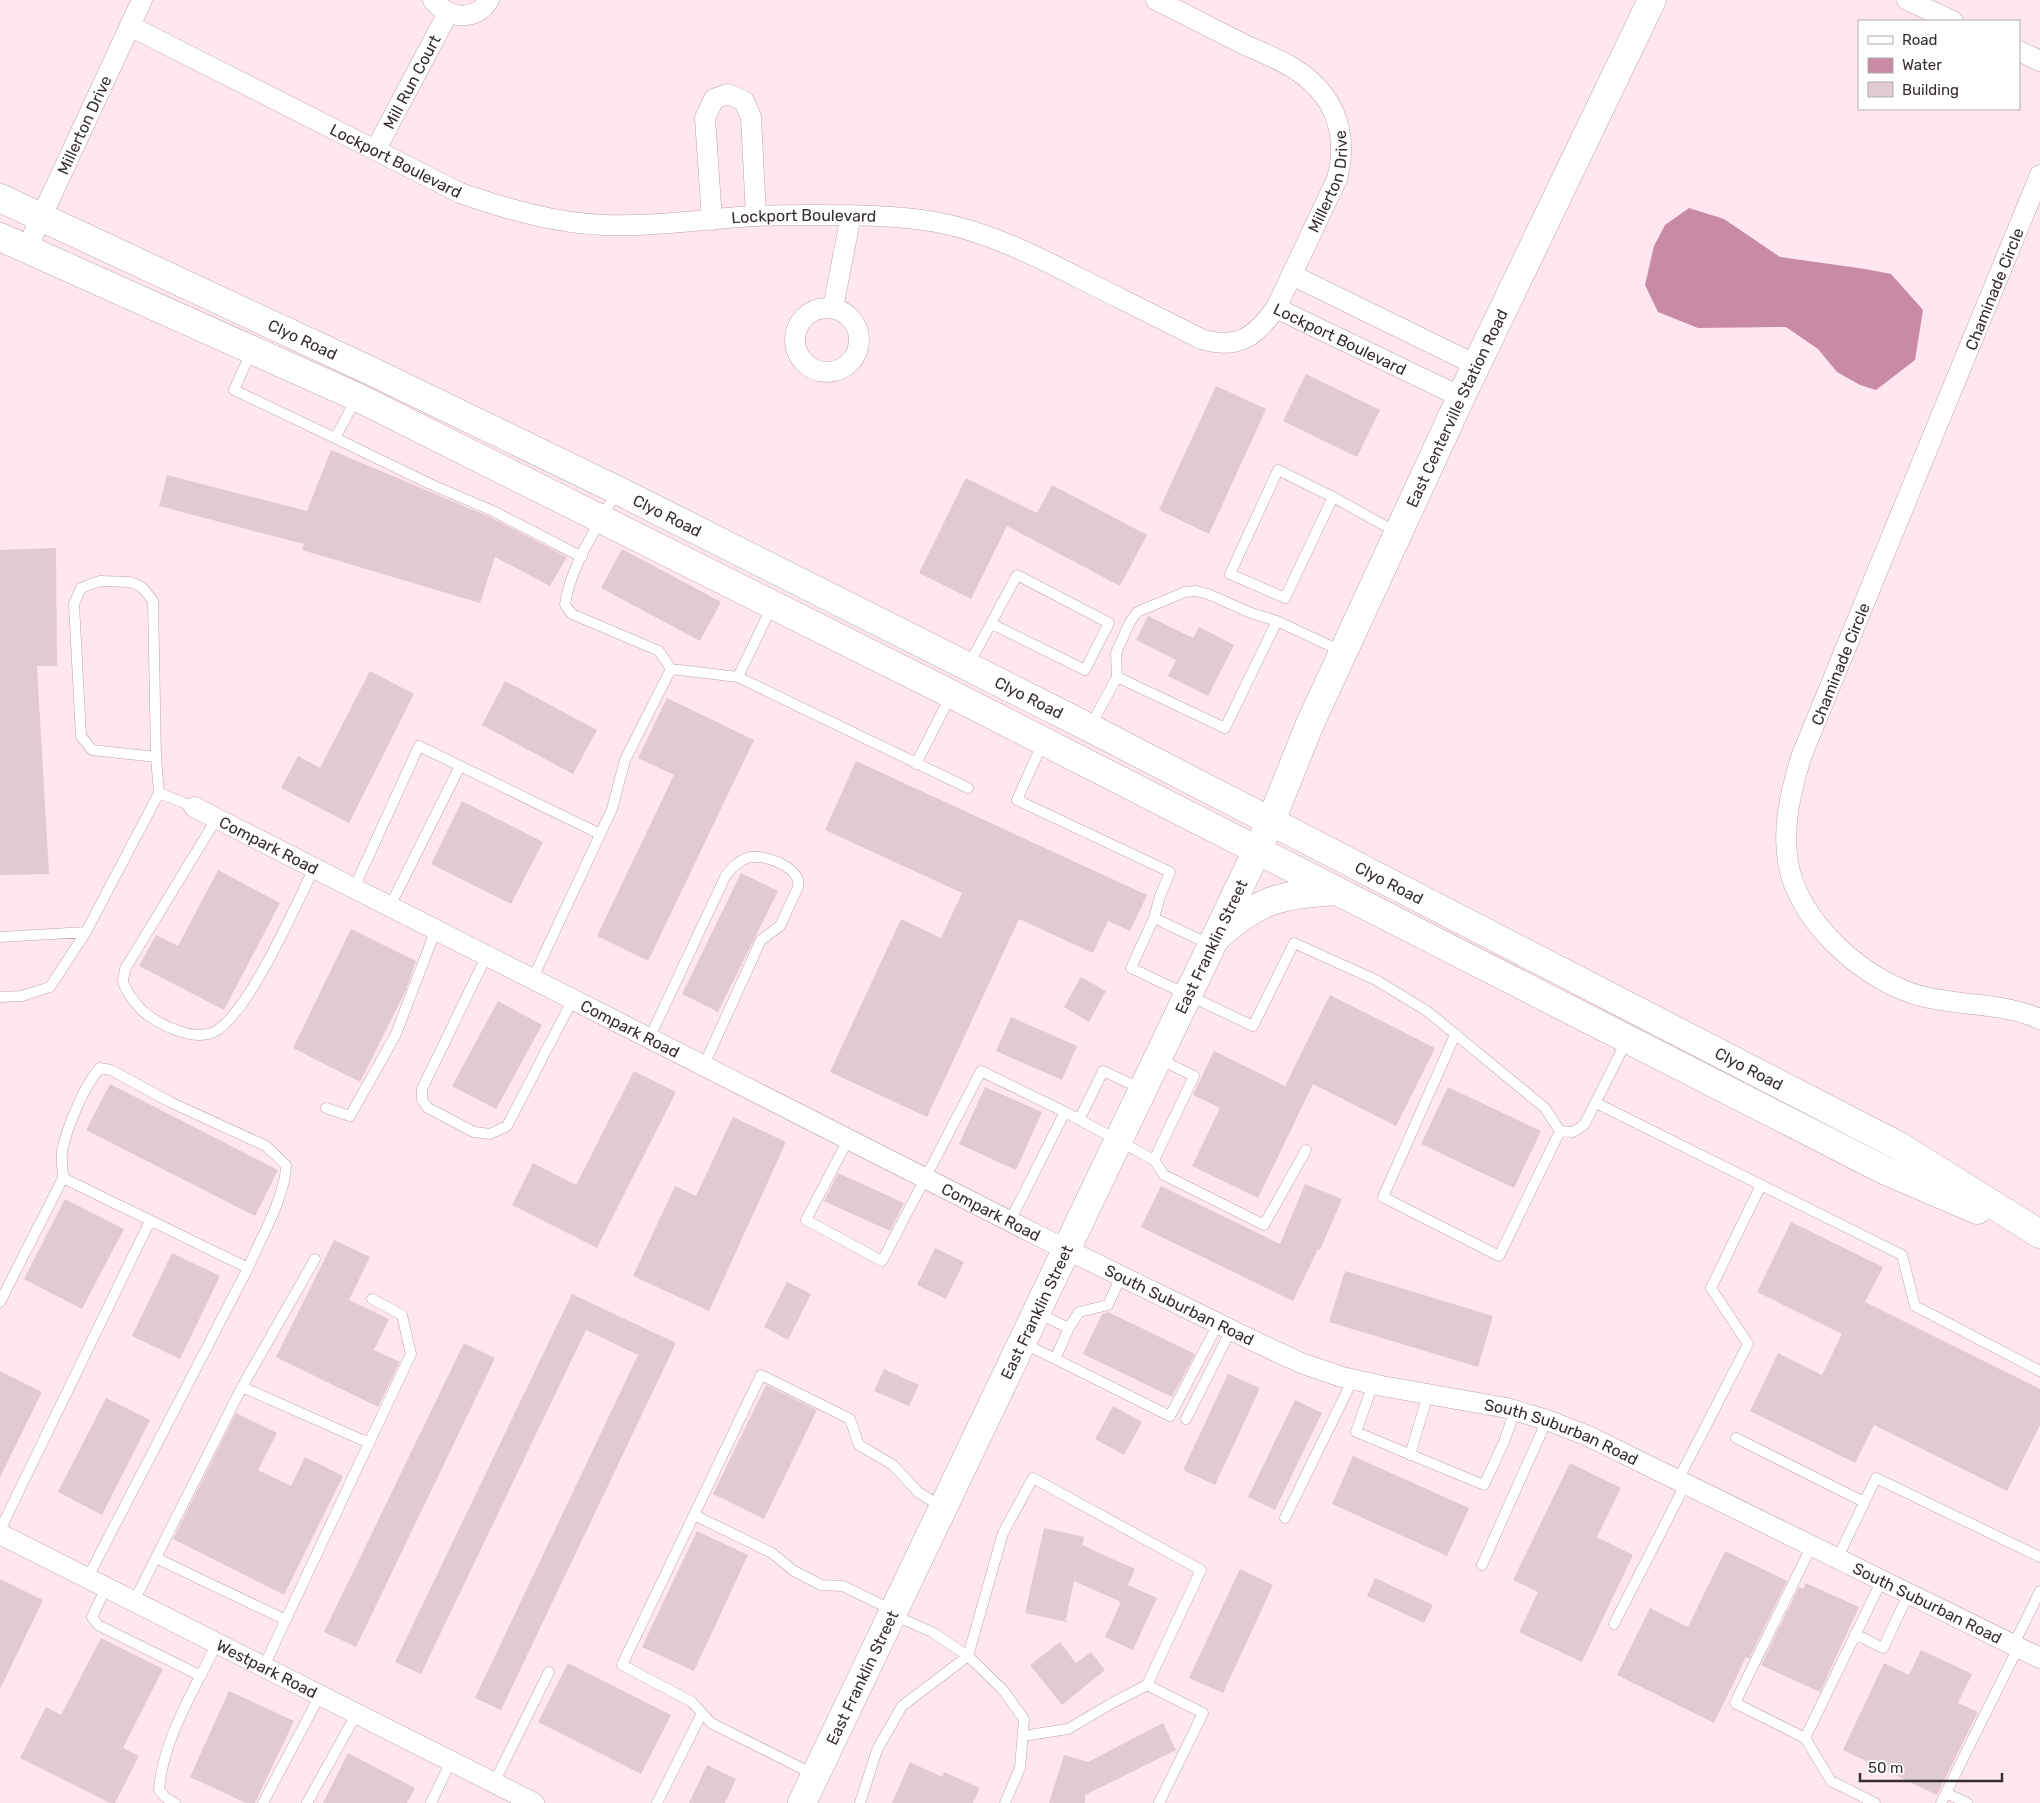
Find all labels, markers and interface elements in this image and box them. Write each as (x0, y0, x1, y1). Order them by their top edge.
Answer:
legend (1858, 20, 2020, 110)
text: Road (1902, 31, 1938, 49)
street label: Mill Run Court (379, 32, 445, 132)
text: Water (1902, 56, 1942, 74)
street label: Millerton Drive (53, 72, 116, 178)
text: Building (1902, 81, 1959, 99)
street label: Lockport Boulevard (327, 120, 465, 202)
street label: Millerton Drive (1304, 129, 1351, 236)
street label: Lockport Boulevard (731, 206, 877, 228)
street label: Chaminade Circle (1961, 225, 2028, 353)
street label: Lockport Boulevard (1270, 299, 1409, 379)
street label: East Centerville Station Road (1402, 306, 1512, 510)
street label: Clyo Road (265, 315, 340, 364)
street label: Clyo Road (630, 491, 705, 541)
street label: Chaminade Circle (1807, 600, 1874, 728)
street label: Clyo Road (992, 673, 1066, 723)
street label: Compark Road (216, 812, 321, 879)
street label: Clyo Road (1352, 858, 1426, 909)
street label: East Franklin Street (1171, 877, 1252, 1017)
street label: Compark Road (577, 996, 682, 1062)
street label: Clyo Road (1712, 1044, 1786, 1094)
street label: Compark Road (938, 1179, 1044, 1245)
street label: East Franklin Street (997, 1242, 1077, 1383)
street label: South Suburban Road (1102, 1261, 1257, 1350)
street label: South Suburban Road (1483, 1395, 1641, 1469)
street label: South Suburban Road (1850, 1559, 2005, 1648)
street label: East Franklin Street (822, 1608, 902, 1748)
street label: Westpark Road (213, 1636, 320, 1702)
scale bar (1860, 1750, 2002, 1782)
text: 50 m (1868, 1759, 1903, 1777)

